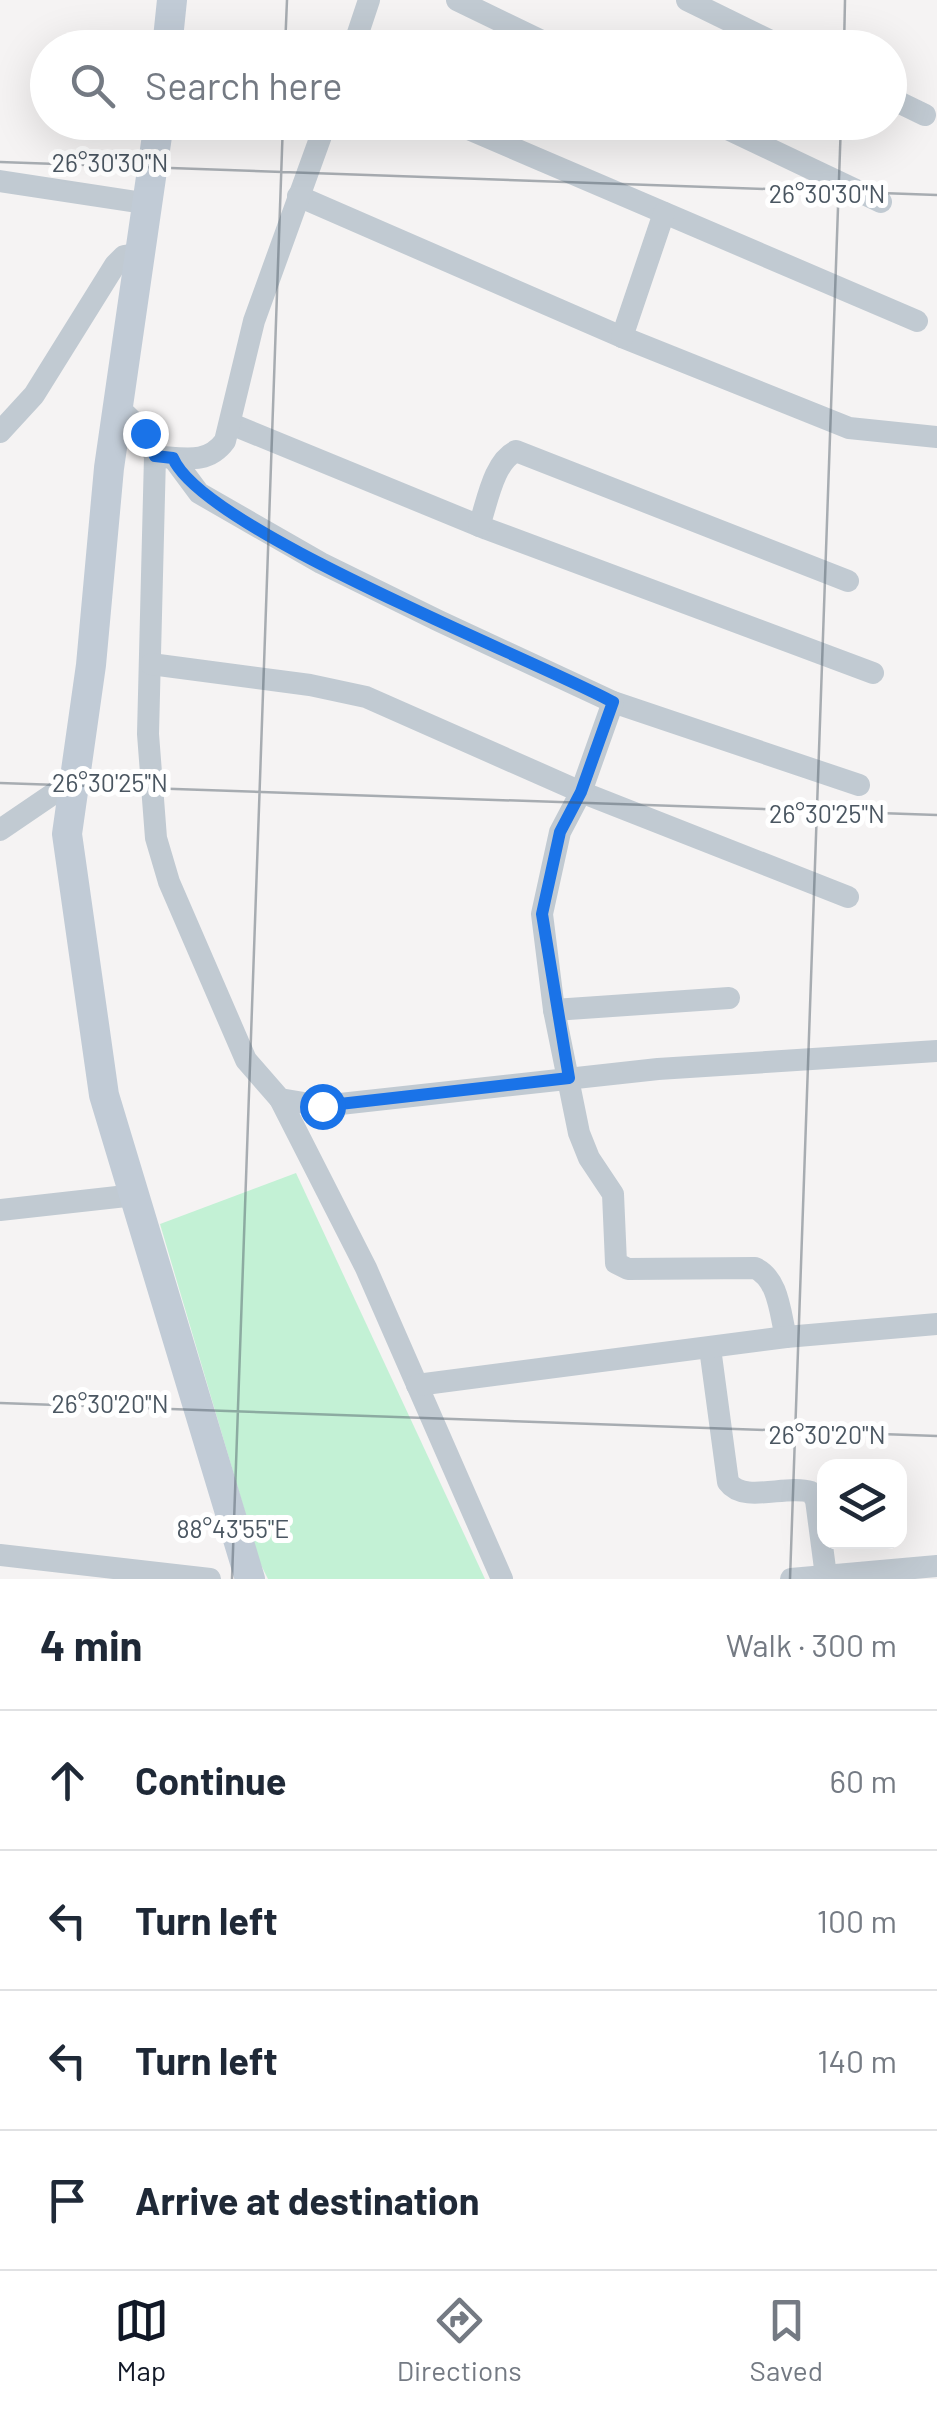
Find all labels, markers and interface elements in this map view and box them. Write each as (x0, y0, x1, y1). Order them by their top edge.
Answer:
search box (30, 30, 907, 140)
icon: search (65, 58, 120, 113)
text: Search here (145, 62, 343, 108)
text: 26°30'30"N (52, 147, 168, 177)
text: 26°30'30"N (769, 178, 885, 208)
route end (123, 411, 169, 457)
text: 26°30'25"N (52, 767, 168, 797)
text: 26°30'25"N (769, 798, 885, 828)
route start (300, 1084, 346, 1130)
text: 26°30'20"N (51, 1388, 169, 1418)
text: 26°30'20"N (768, 1419, 886, 1449)
map controls (817, 1459, 907, 1549)
button: layers (817, 1459, 907, 1549)
text: 88°43'55"E (177, 1513, 289, 1543)
text: 4 min (40, 1619, 143, 1669)
text: Walk · 300 m (726, 1625, 897, 1663)
icon: ahead (40, 1753, 95, 1808)
text: Continue (135, 1757, 286, 1803)
text: 60 m (830, 1761, 897, 1799)
icon: left (40, 1893, 95, 1948)
text: Turn left (135, 1897, 278, 1943)
text: 100 m (817, 1901, 897, 1939)
icon: left (40, 2033, 95, 2088)
text: Turn left (135, 2037, 278, 2083)
text: 140 m (817, 2041, 897, 2079)
icon: arrive (40, 2173, 95, 2228)
text: Arrive at destination (135, 2177, 480, 2223)
tab: Map (114, 2293, 169, 2387)
tab: Directions (397, 2293, 522, 2387)
tab: Saved (750, 2293, 823, 2387)

